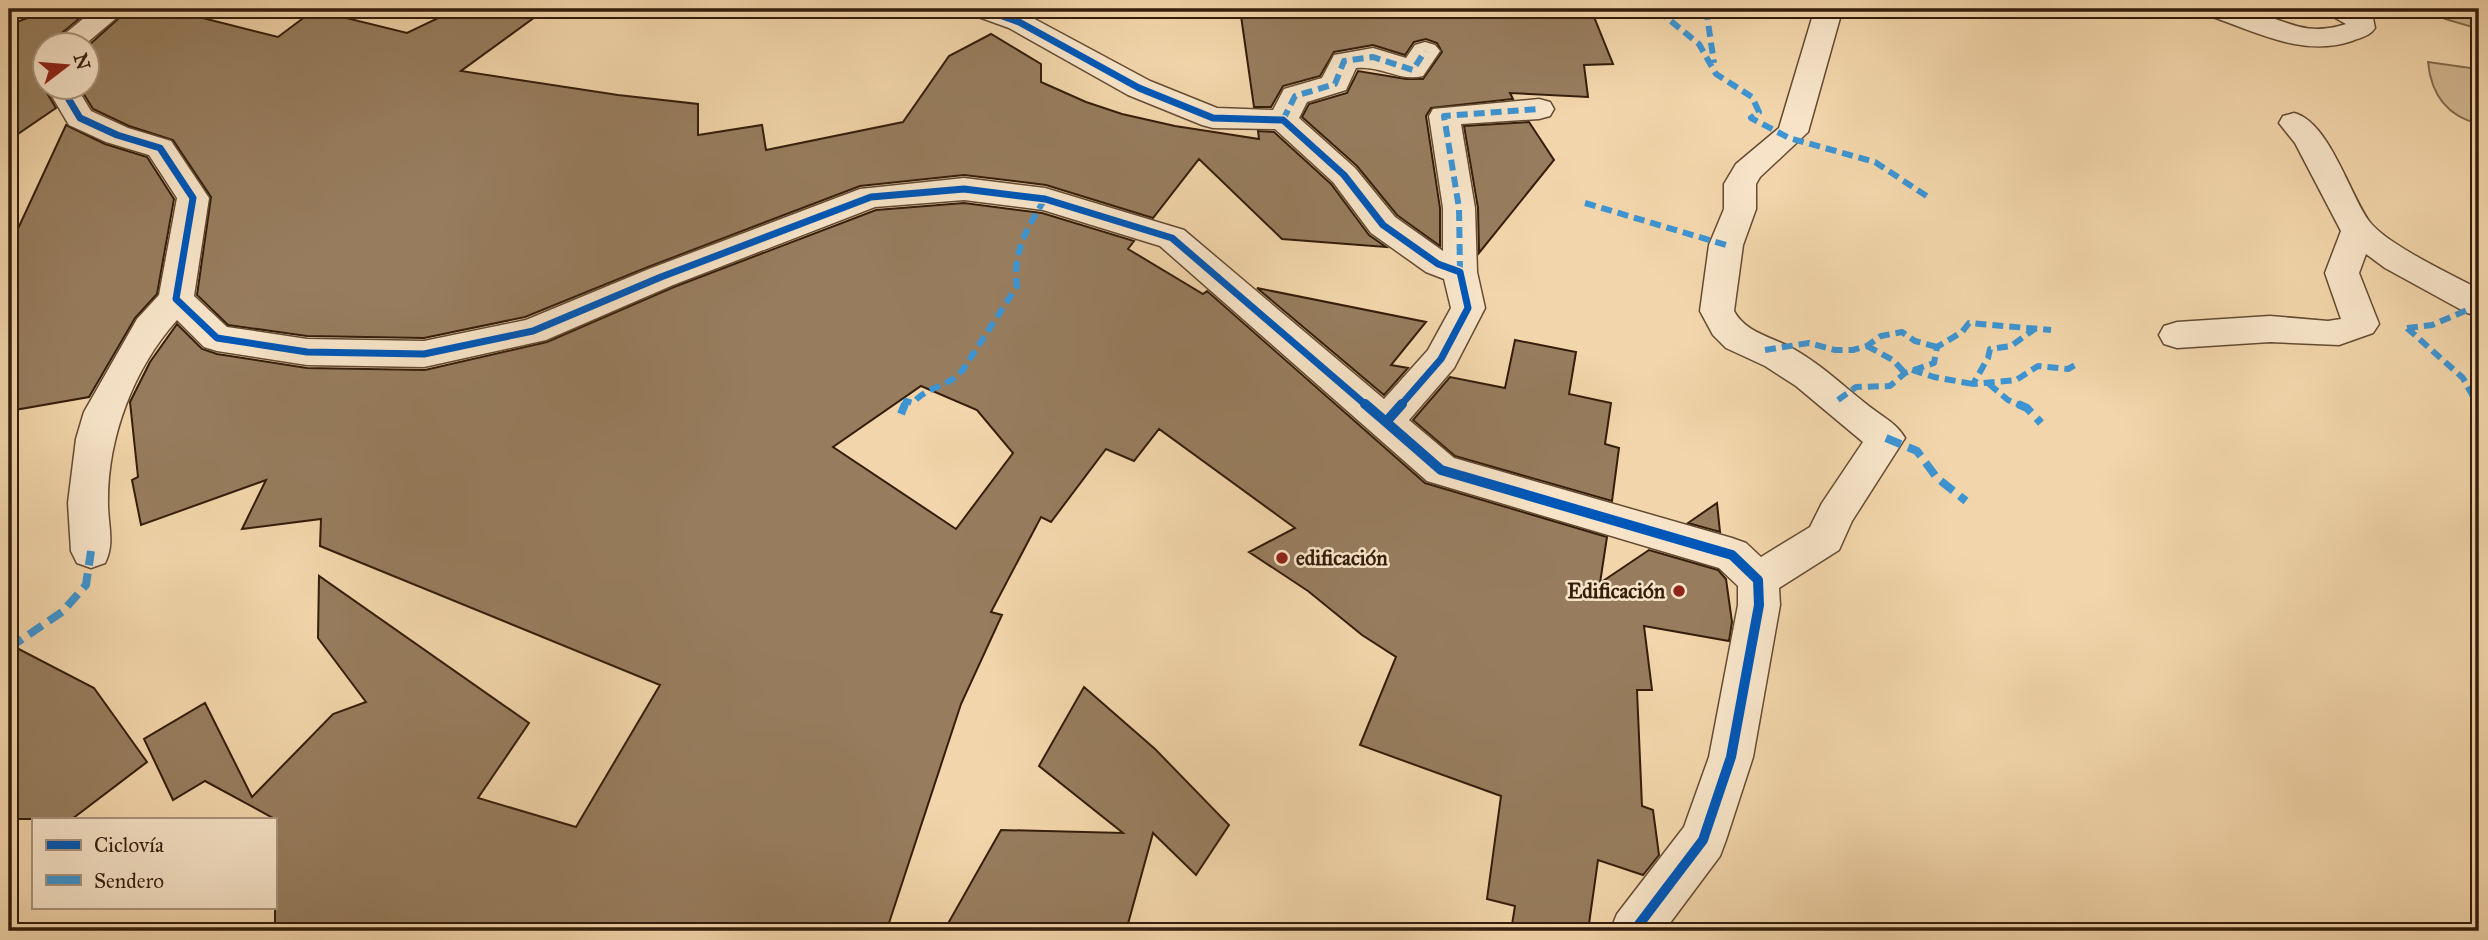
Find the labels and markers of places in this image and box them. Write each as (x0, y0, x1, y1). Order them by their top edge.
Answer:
place label: edificación (1296, 545, 1388, 571)
marker: edificación (1274, 550, 1290, 566)
place label: Edificación (1567, 578, 1666, 604)
marker: Edificación (1671, 583, 1687, 599)

